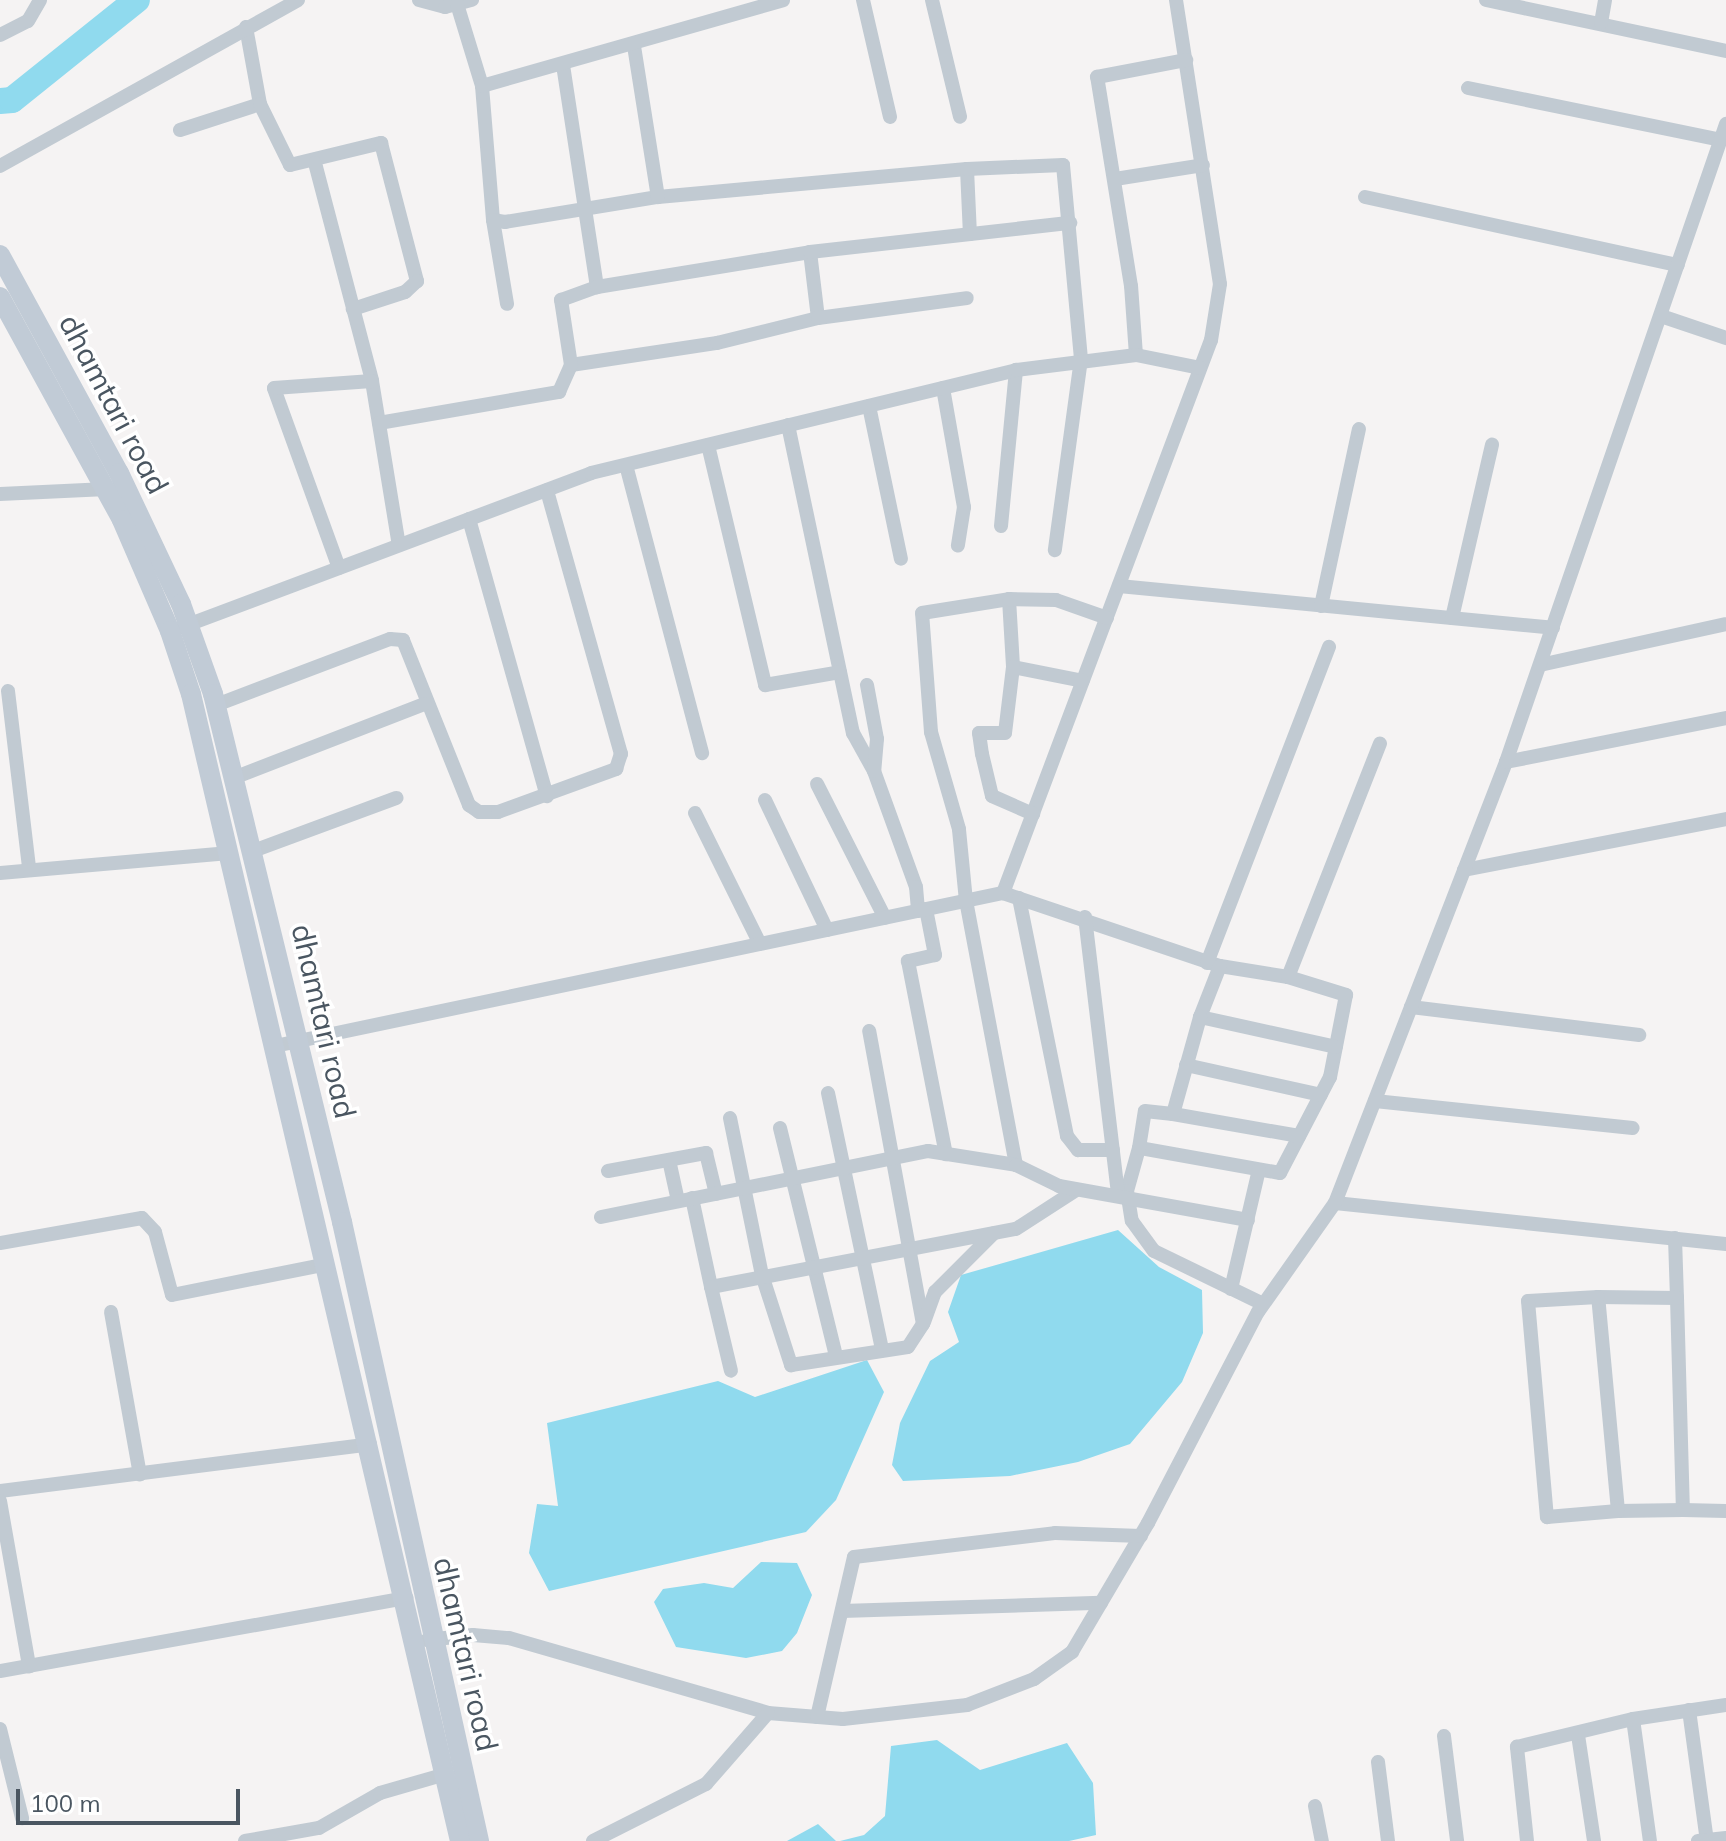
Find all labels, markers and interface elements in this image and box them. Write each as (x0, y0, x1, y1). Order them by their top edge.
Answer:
street label: dhamtari road (52, 308, 176, 500)
street label: dhamtari road (284, 920, 364, 1122)
street label: dhamtari road (426, 1553, 506, 1755)
scale bar (20, 1773, 244, 1823)
text: 100 m (30, 1788, 101, 1818)

